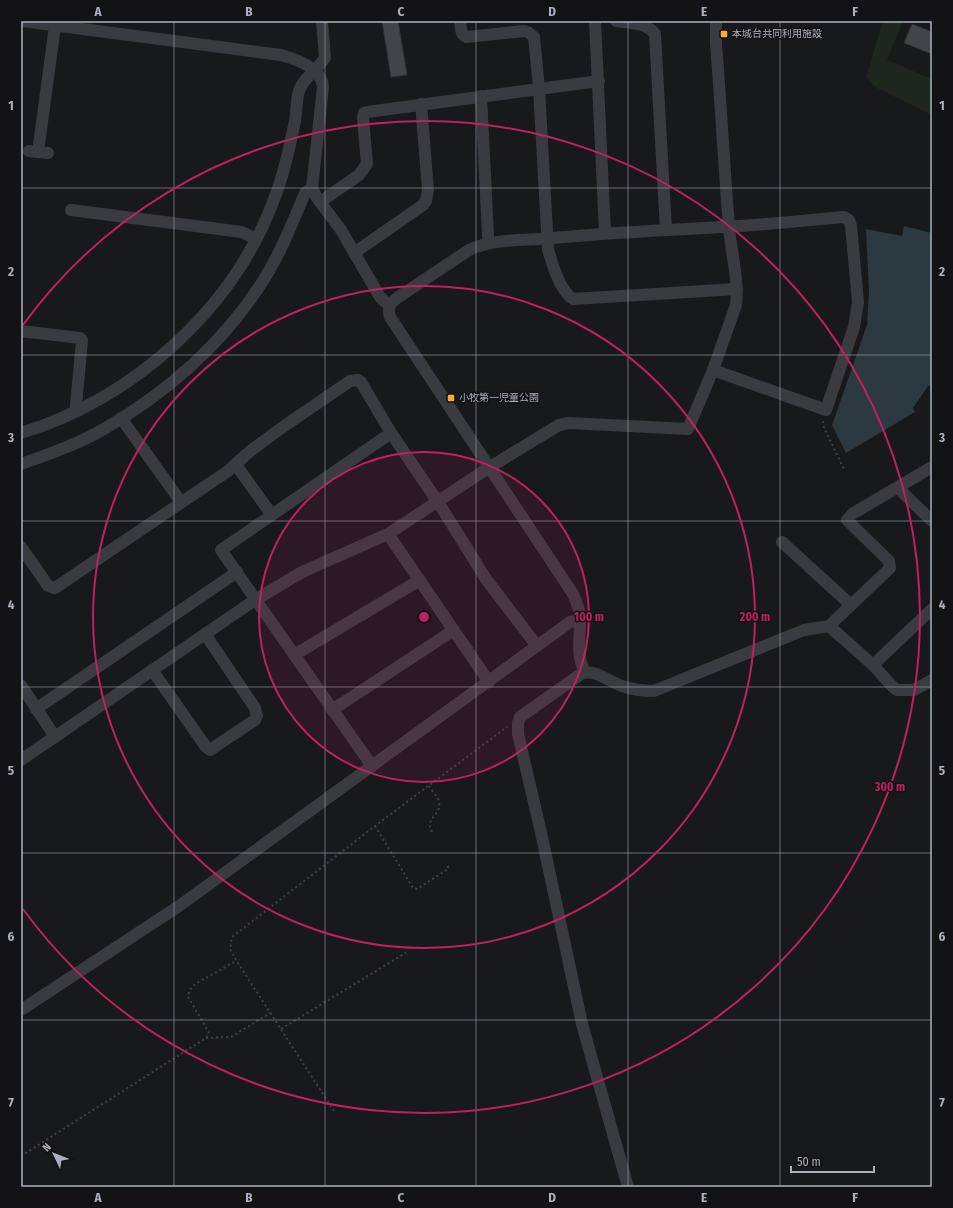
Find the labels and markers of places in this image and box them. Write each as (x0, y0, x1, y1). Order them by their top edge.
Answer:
place label: 本城台共同利用施設 (732, 28, 822, 40)
marker: 本城台共同利用施設 (719, 29, 729, 39)
place label: 小牧第一児童公園 (459, 392, 539, 404)
marker: 小牧第一児童公園 (446, 393, 456, 403)
centre of rings (417, 610, 431, 624)

